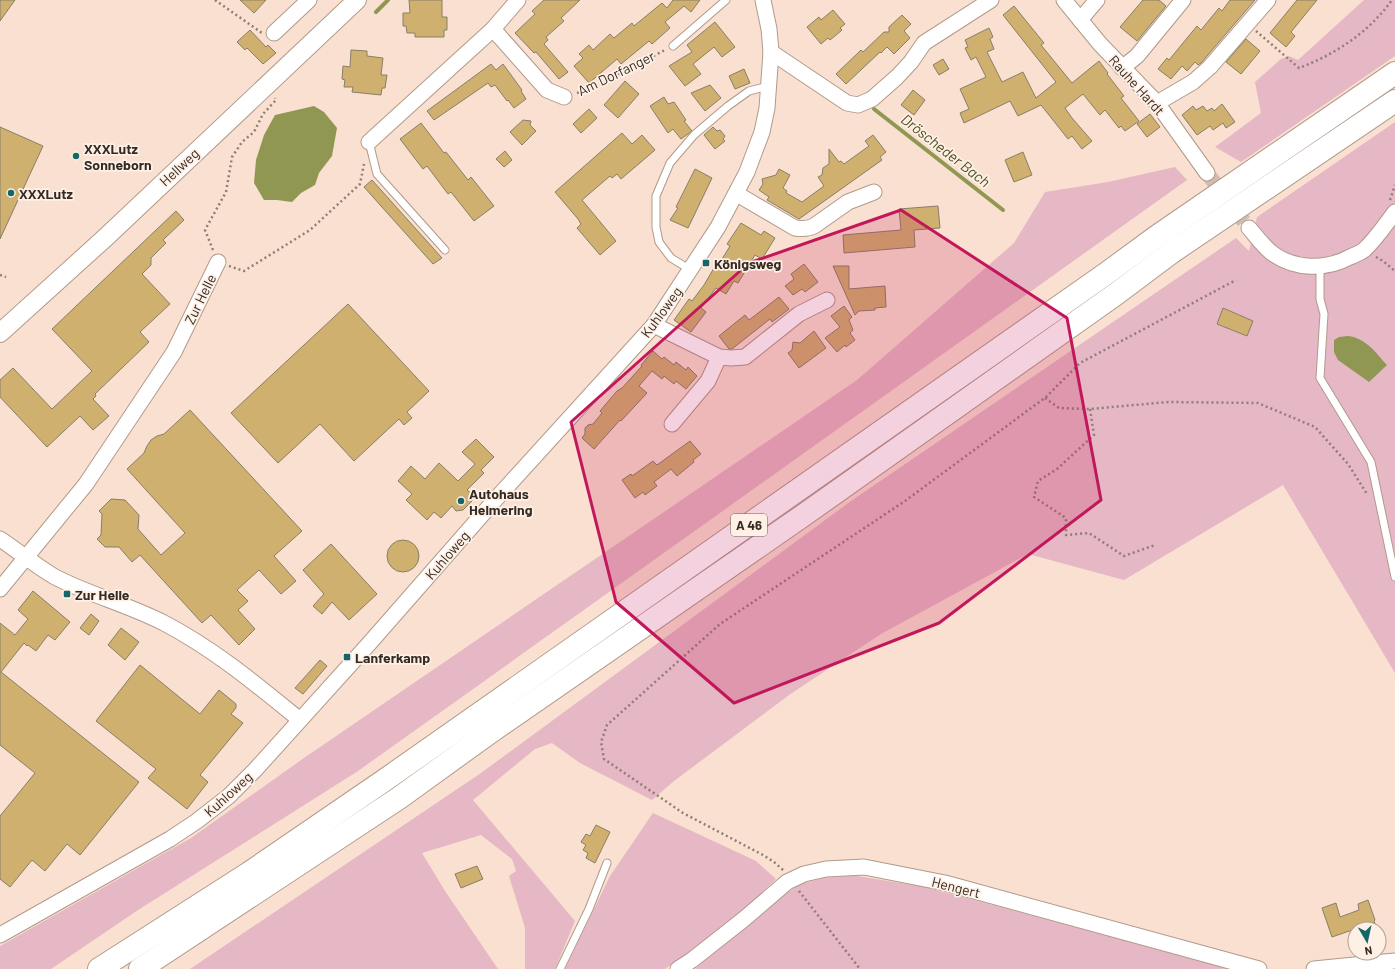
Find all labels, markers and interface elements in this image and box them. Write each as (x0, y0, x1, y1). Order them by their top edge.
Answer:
street label: Am Dorfanger (575, 47, 657, 99)
street label: Rauhe Hardt (1106, 51, 1168, 119)
water label: Dröscheder Bach (898, 110, 994, 190)
place label: XXXLutz Sonneborn (84, 140, 152, 173)
street label: Hellweg (156, 144, 202, 190)
marker: XXXLutz Sonneborn (71, 151, 81, 161)
place label: XXXLutz (19, 185, 73, 202)
marker: XXXLutz (6, 188, 16, 198)
place label: Königsweg (714, 255, 782, 272)
marker: Königsweg (701, 258, 711, 268)
street label: Zur Helle (181, 271, 219, 327)
street label: Kuhloweg (637, 283, 685, 341)
place label: Autohaus Helmering (469, 485, 533, 518)
marker: Autohaus Helmering (456, 496, 466, 506)
road number: A 46 (731, 514, 767, 536)
street label: Kuhloweg (421, 527, 473, 583)
place label: Zur Helle (75, 586, 130, 603)
marker: Zur Helle (62, 589, 72, 599)
place label: Lanferkamp (355, 649, 430, 666)
marker: Lanferkamp (342, 652, 352, 662)
street label: Kuhloweg (200, 768, 256, 820)
street label: Hengert (930, 873, 982, 901)
north arrow (1347, 921, 1387, 961)
text: N (1364, 944, 1373, 958)

